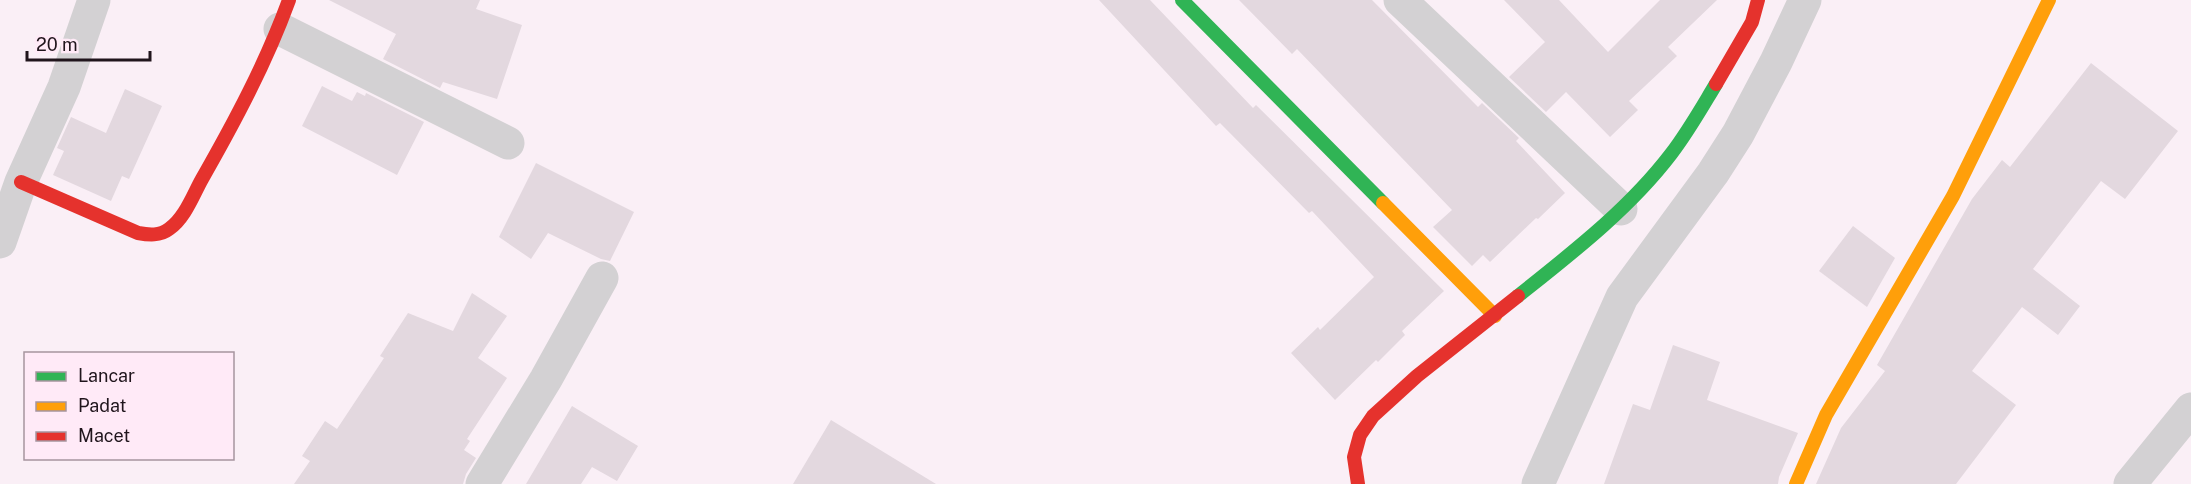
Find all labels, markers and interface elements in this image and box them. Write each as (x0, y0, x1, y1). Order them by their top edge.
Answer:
scale bar (27, 24, 150, 62)
text: 20 m (36, 34, 78, 55)
legend (24, 352, 234, 460)
text: Lancar (78, 365, 135, 386)
text: Padat (78, 395, 127, 416)
text: Macet (78, 425, 130, 446)

